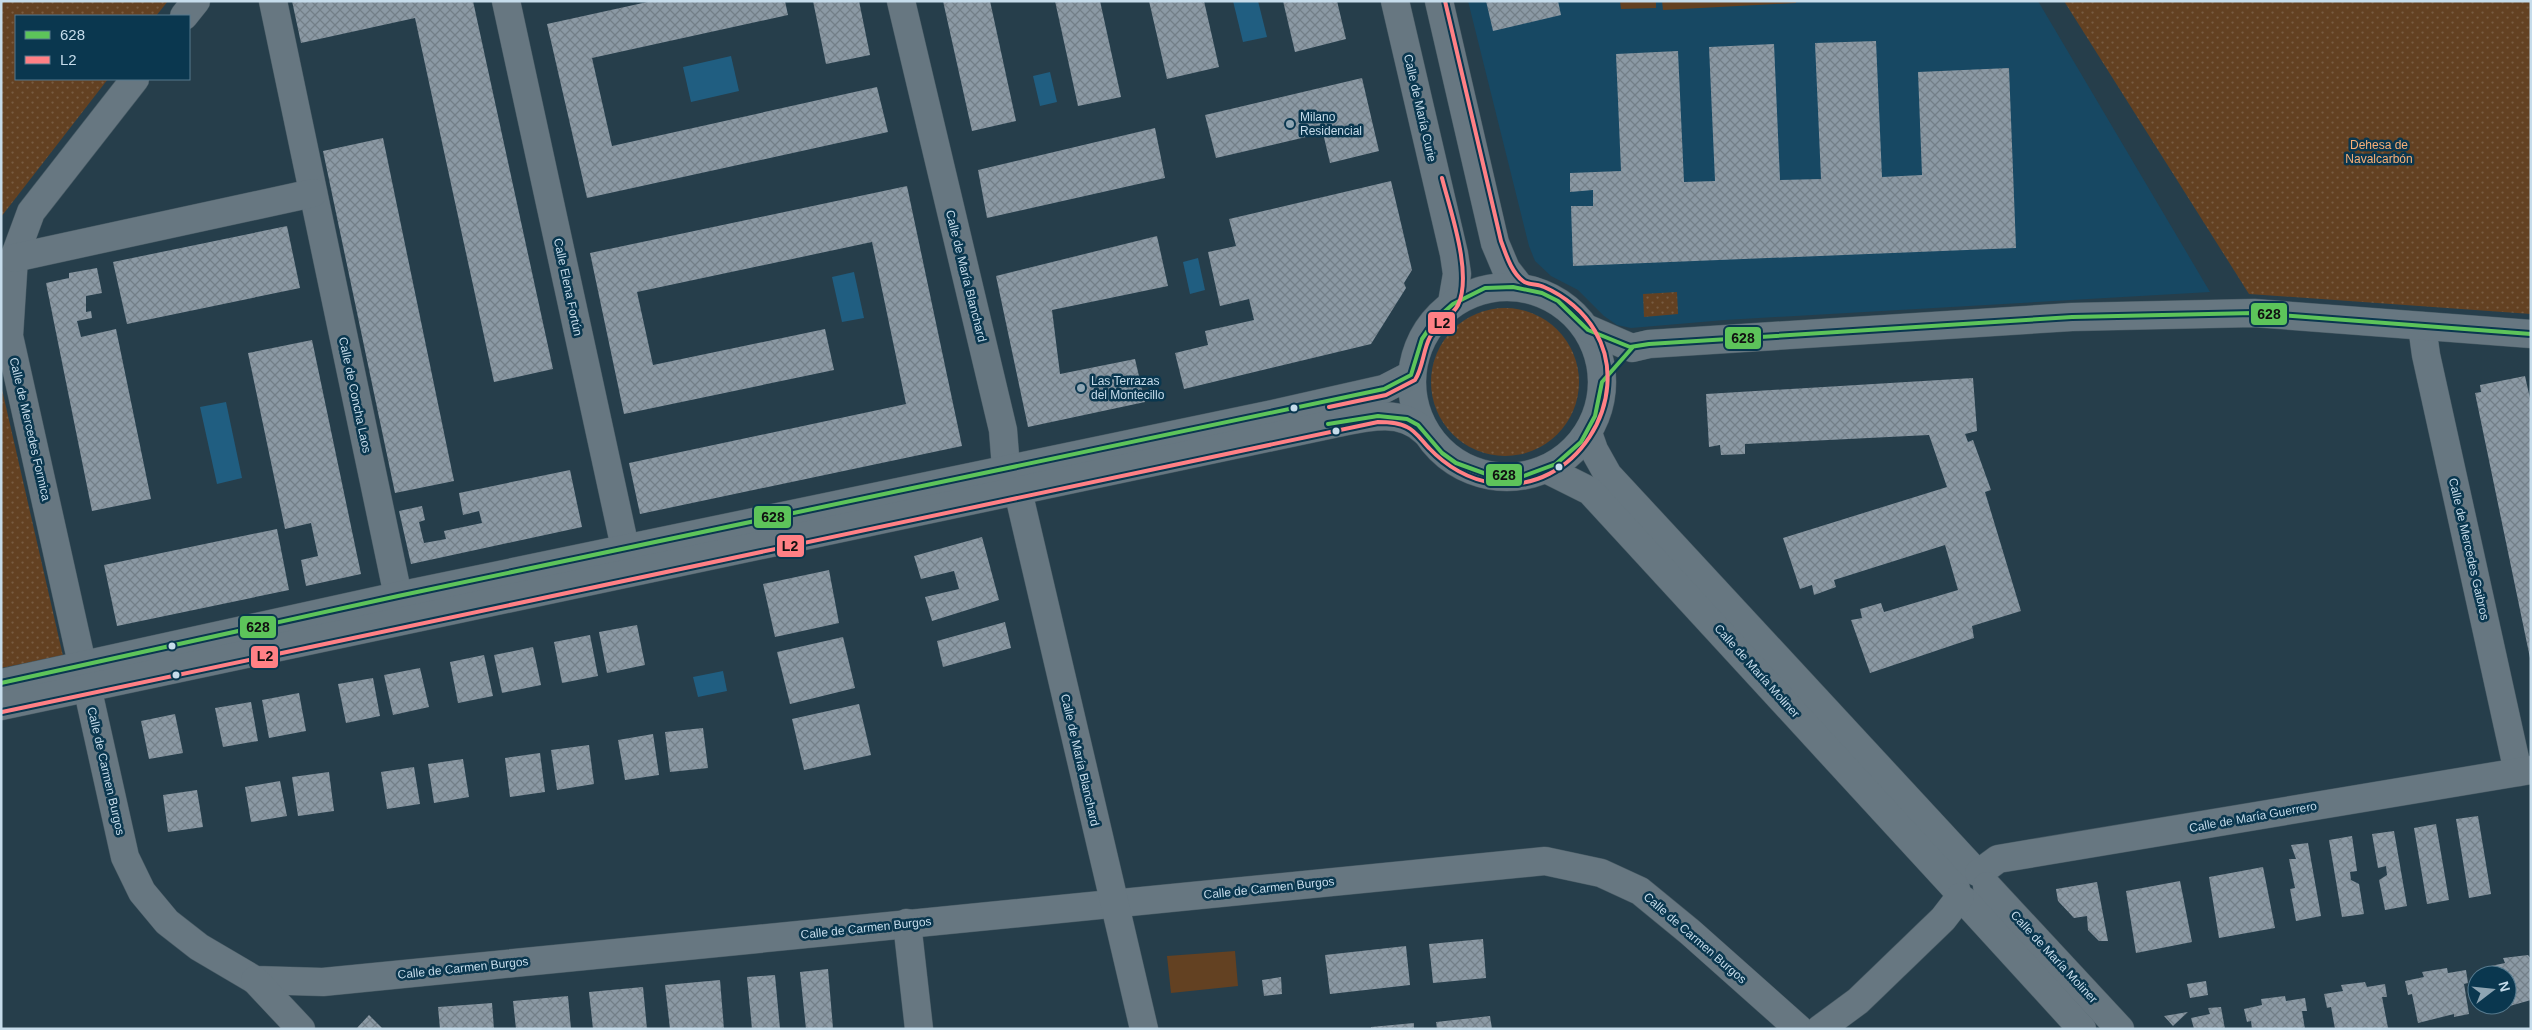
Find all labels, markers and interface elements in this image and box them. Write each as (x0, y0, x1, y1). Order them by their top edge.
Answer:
legend (15, 15, 190, 80)
text: 628 (60, 26, 85, 43)
text: L2 (60, 51, 77, 68)
street label: Calle de María Curie (1401, 53, 1439, 164)
place label: Milano Residencial (1300, 110, 1362, 138)
marker: Milano Residencial (1284, 118, 1296, 130)
park label: Dehesa de Navalcarbón (2345, 138, 2413, 166)
street label: Calle de María Blanchard (943, 209, 989, 343)
street label: Calle Elena Fortún (551, 237, 585, 337)
line badge: 628 (2250, 302, 2288, 326)
text: 628 (2257, 306, 2281, 322)
line badge: L2 (1427, 311, 1456, 335)
text: L2 (1434, 315, 1450, 331)
line badge: 628 (1724, 326, 1762, 350)
text: 628 (1731, 330, 1755, 346)
street label: Calle de Concha Laos (336, 336, 374, 454)
street label: Calle de Mercedes Formica (7, 356, 53, 502)
place label: Las Terrazas del Montecillo (1091, 374, 1165, 402)
marker: Las Terrazas del Montecillo (1075, 382, 1087, 394)
unlabelled marker (1289, 403, 1299, 413)
unlabelled marker (1331, 426, 1341, 436)
unlabelled marker (1554, 462, 1564, 472)
line badge: 628 (1485, 463, 1523, 487)
text: 628 (1492, 467, 1516, 483)
street label: Calle de Mercedes Gaibros (2446, 477, 2492, 621)
line badge: 628 (753, 505, 792, 529)
text: 628 (761, 509, 785, 525)
line badge: L2 (776, 534, 805, 558)
text: L2 (782, 538, 798, 554)
line badge: 628 (239, 615, 277, 639)
text: 628 (246, 619, 270, 635)
street label: Calle de María Moliner (1711, 621, 1803, 721)
unlabelled marker (167, 641, 177, 651)
line badge: L2 (250, 645, 279, 669)
text: L2 (257, 648, 273, 664)
unlabelled marker (171, 670, 181, 680)
street label: Calle de María Blanchard (1058, 692, 1102, 828)
street label: Calle de Carmen Burgos (84, 705, 128, 837)
street label: Calle de María Guerrero (2188, 799, 2318, 835)
street label: Calle de Carmen Burgos (1203, 874, 1335, 902)
street label: Calle de Carmen Burgos (1641, 890, 1749, 986)
street label: Calle de María Moliner (2008, 908, 2100, 1006)
street label: Calle de Carmen Burgos (800, 914, 932, 942)
street label: Calle de Carmen Burgos (397, 954, 529, 982)
north arrow (2467, 965, 2517, 1015)
text: N (2495, 979, 2514, 993)

